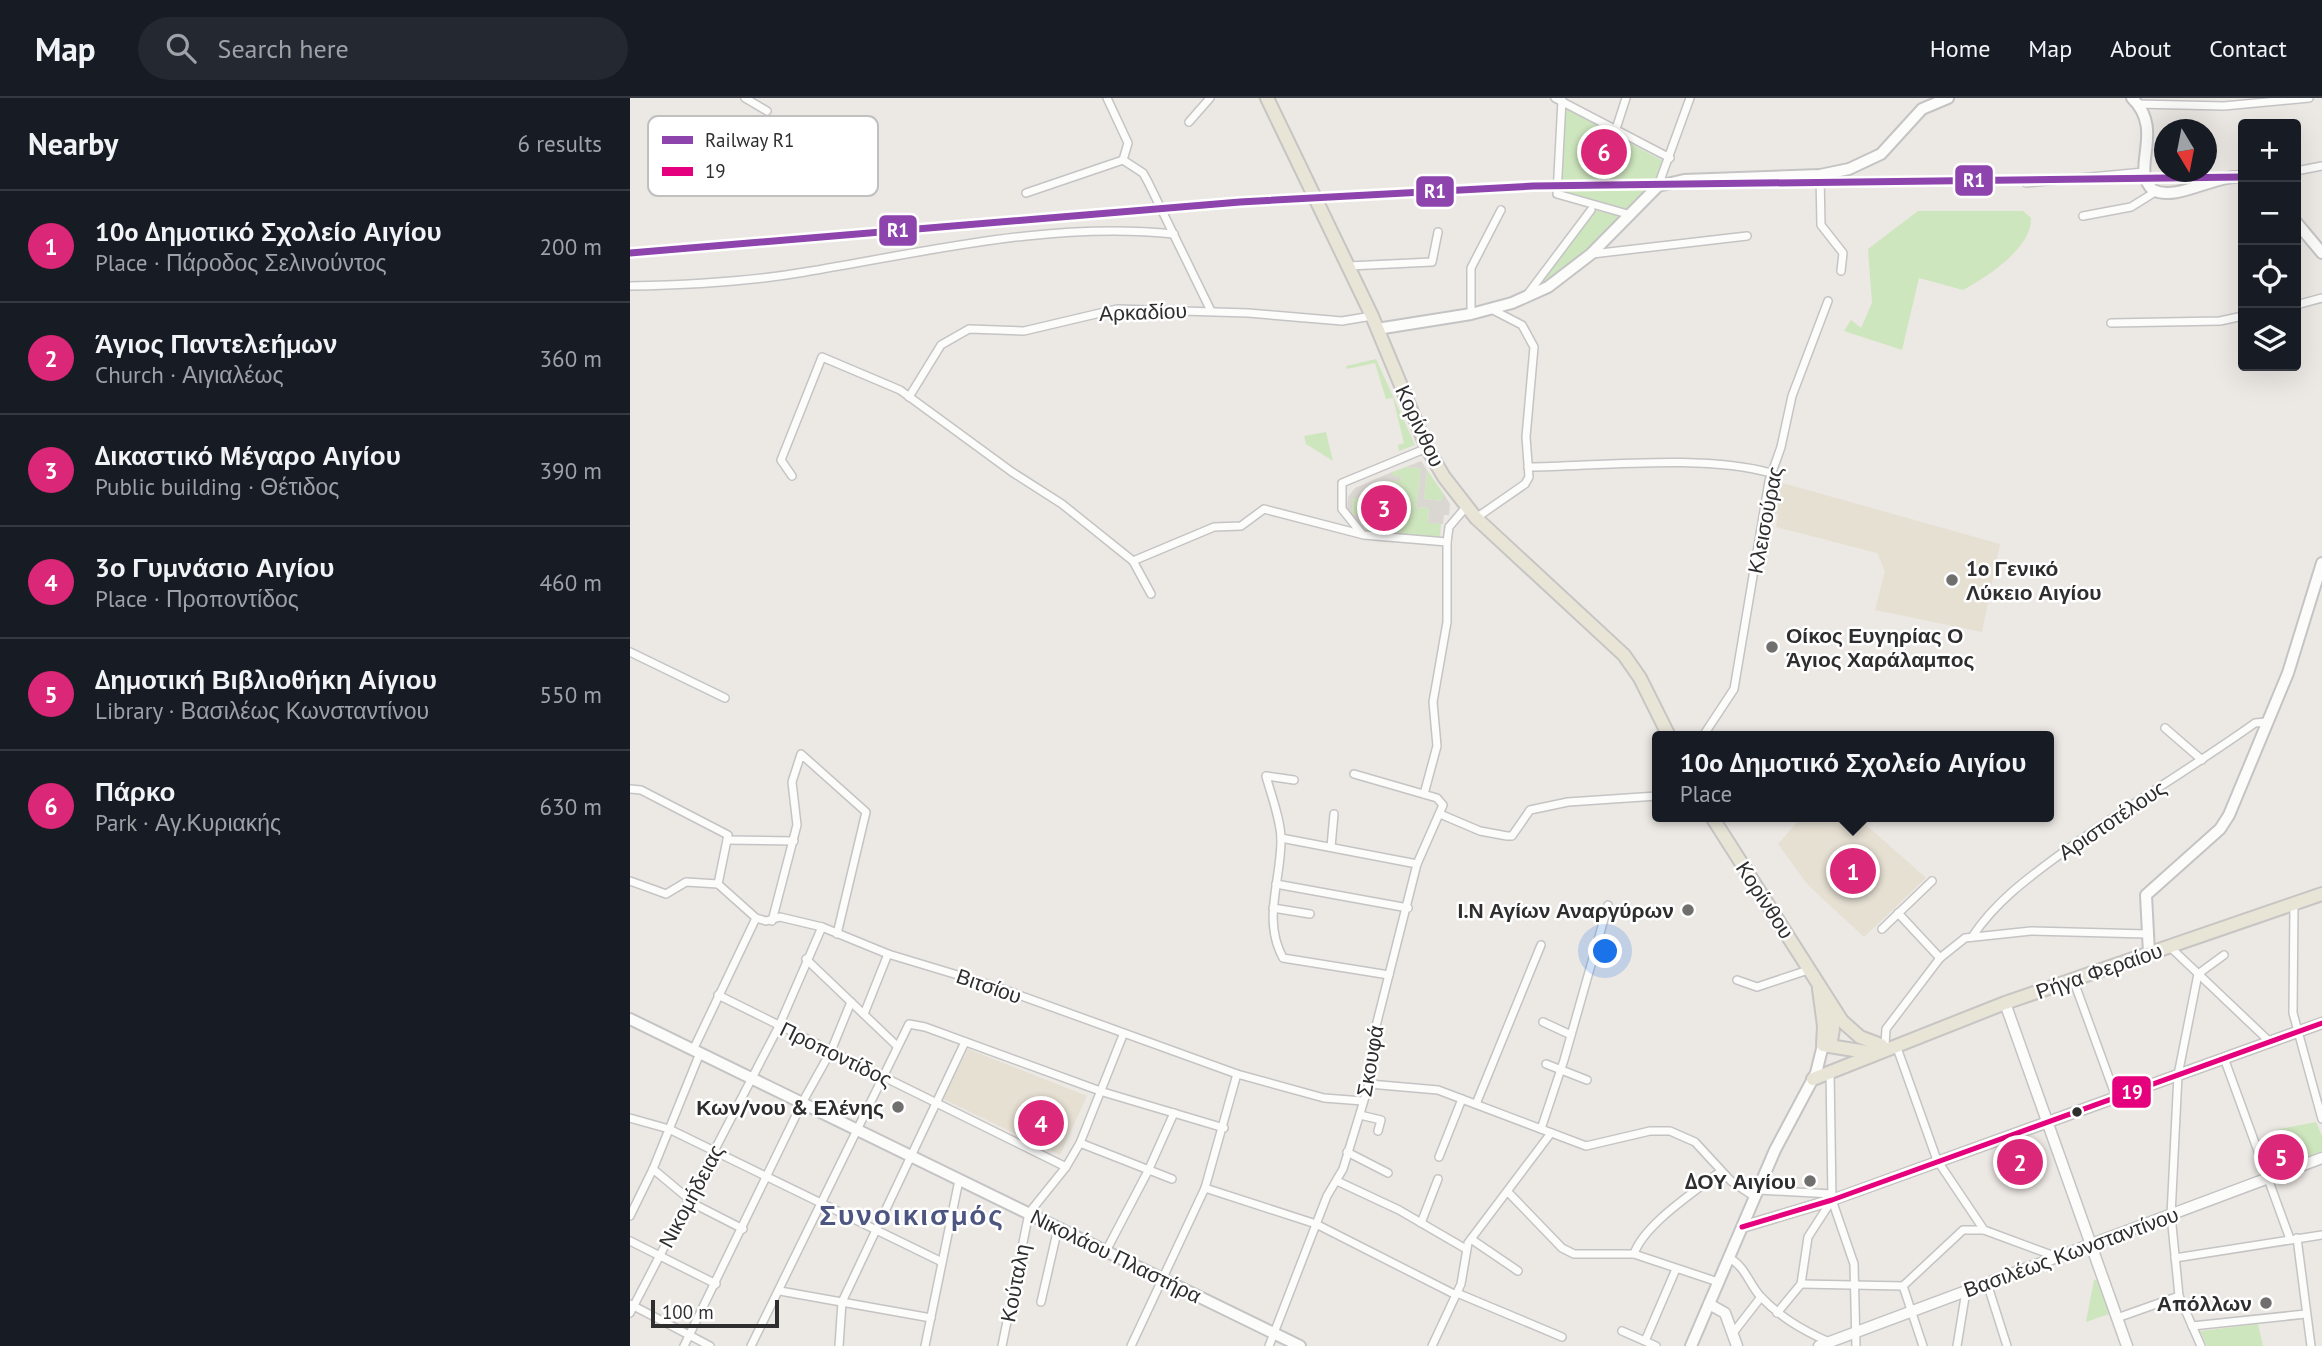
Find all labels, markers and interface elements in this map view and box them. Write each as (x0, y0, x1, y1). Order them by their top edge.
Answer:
search box (138, 17, 628, 80)
text: Map (35, 27, 96, 70)
icon: search (162, 29, 200, 67)
text: Search here (218, 32, 349, 65)
text: Home (1930, 33, 1990, 64)
text: Map (2028, 33, 2072, 64)
text: About (2110, 33, 2171, 64)
text: Contact (2209, 33, 2287, 64)
legend (648, 116, 878, 196)
north arrow (2154, 119, 2217, 182)
map controls (2238, 119, 2301, 371)
button: + (2238, 119, 2301, 182)
text: Nearby (28, 124, 118, 163)
pin: 6 (1581, 126, 1627, 178)
text: Railway R1 (705, 128, 794, 152)
text: 6 results (518, 129, 602, 158)
text: 19 (705, 159, 726, 183)
line badge: R1 (1954, 164, 1994, 197)
text: R1 (1963, 168, 1985, 192)
line badge: R1 (1415, 175, 1455, 208)
text: R1 (1424, 179, 1446, 203)
button: − (2238, 182, 2301, 245)
line badge: R1 (878, 214, 918, 247)
text: 10o Δημοτικό Σχολείο Αιγίου (95, 215, 442, 248)
text: R1 (887, 218, 909, 242)
text: 1 (44, 232, 58, 261)
text: 200 m (540, 232, 602, 261)
button: locate (2238, 245, 2301, 308)
text: Place · Πάροδος Σελινούντος (95, 248, 387, 277)
street label: Αρκαδίου (1099, 297, 1187, 327)
button: layers (2238, 308, 2301, 371)
text: Άγιος Παντελεήμων (95, 327, 338, 360)
text: 2 (44, 344, 58, 373)
text: 360 m (540, 344, 602, 373)
text: Church · Αιγιαλέως (95, 360, 283, 389)
street label: Κορίνθου (1389, 381, 1451, 471)
text: Δικαστικό Μέγαρο Αιγίου (95, 439, 401, 472)
text: 3 (44, 456, 58, 485)
text: 390 m (540, 456, 602, 485)
street label: Κλεισούρας (1741, 464, 1789, 576)
text: Public building · Θέτιδος (95, 472, 339, 501)
pin: 3 (1361, 482, 1407, 534)
text: 3ο Γυμνάσιο Αιγίου (95, 551, 334, 584)
place label: 1o Γενικό Λύκειο Αιγίου (1966, 555, 2101, 606)
text: 4 (44, 568, 58, 597)
text: 460 m (540, 568, 602, 597)
marker: 1o Γενικό Λύκειο Αιγίου (1944, 572, 1960, 588)
text: Place · Προποντίδος (95, 584, 299, 613)
place label: Οίκος Ευγηρίας Ο Άγιος Χαράλαμπος (1786, 622, 1975, 673)
marker: Οίκος Ευγηρίας Ο Άγιος Χαράλαμπος (1764, 639, 1780, 655)
text: Δημοτική Βιβλιοθήκη Αίγιου (95, 663, 437, 696)
text: 5 (44, 680, 58, 709)
text: 550 m (540, 680, 602, 709)
text: Library · Βασιλέως Κωνσταντίνου (95, 696, 429, 725)
popup (1652, 731, 2054, 822)
text: 10o Δημοτικό Σχολείο Αιγίου (1680, 746, 2026, 779)
street label: Αριστοτέλους (2053, 774, 2171, 866)
text: Πάρκο (95, 775, 175, 808)
text: Place (1680, 779, 1732, 808)
text: 6 (44, 792, 58, 821)
text: 630 m (540, 792, 602, 821)
text: Park · Αγ.Κυριακής (95, 808, 281, 837)
pin: 1 (1830, 845, 1876, 897)
street label: Κορίνθου (1730, 856, 1800, 944)
place label: Ι.Ν Αγίων Αναργύρων (1458, 897, 1674, 924)
marker: Ι.Ν Αγίων Αναργύρων (1680, 902, 1696, 918)
your location (1588, 934, 1622, 968)
street label: Ρήγα Φεραίου (2032, 937, 2166, 1005)
street label: Βιτσίου (953, 962, 1025, 1010)
street label: Προποντίδος (776, 1015, 896, 1093)
street label: Σκουφά (1350, 1023, 1390, 1099)
line badge: 19 (2111, 1075, 2152, 1109)
text: 19 (2121, 1080, 2143, 1104)
place label: Κων/νου & Ελένης (696, 1094, 884, 1121)
pin: 4 (1018, 1097, 1064, 1149)
marker: Κων/νου & Ελένης (890, 1099, 906, 1115)
unlabelled marker (2070, 1105, 2084, 1119)
pin: 5 (2258, 1131, 2304, 1183)
pin: 2 (1997, 1136, 2043, 1188)
street label: Νικομήδειας (653, 1140, 729, 1252)
place label: ΔΟΥ Αιγίου (1685, 1168, 1796, 1195)
marker: ΔΟΥ Αιγίου (1802, 1173, 1818, 1189)
district label: Συνοικισμός (819, 1196, 1005, 1233)
street label: Βασιλέως Κωνσταντίνου (1960, 1201, 2182, 1303)
street label: Νικολάου Πλαστήρα (1026, 1203, 1206, 1309)
street label: Κούταλη (994, 1242, 1036, 1324)
place label: Απόλλων (2157, 1290, 2252, 1317)
marker: Απόλλων (2258, 1295, 2274, 1311)
scale bar (651, 1297, 779, 1329)
text: 100 m (662, 1300, 714, 1324)

